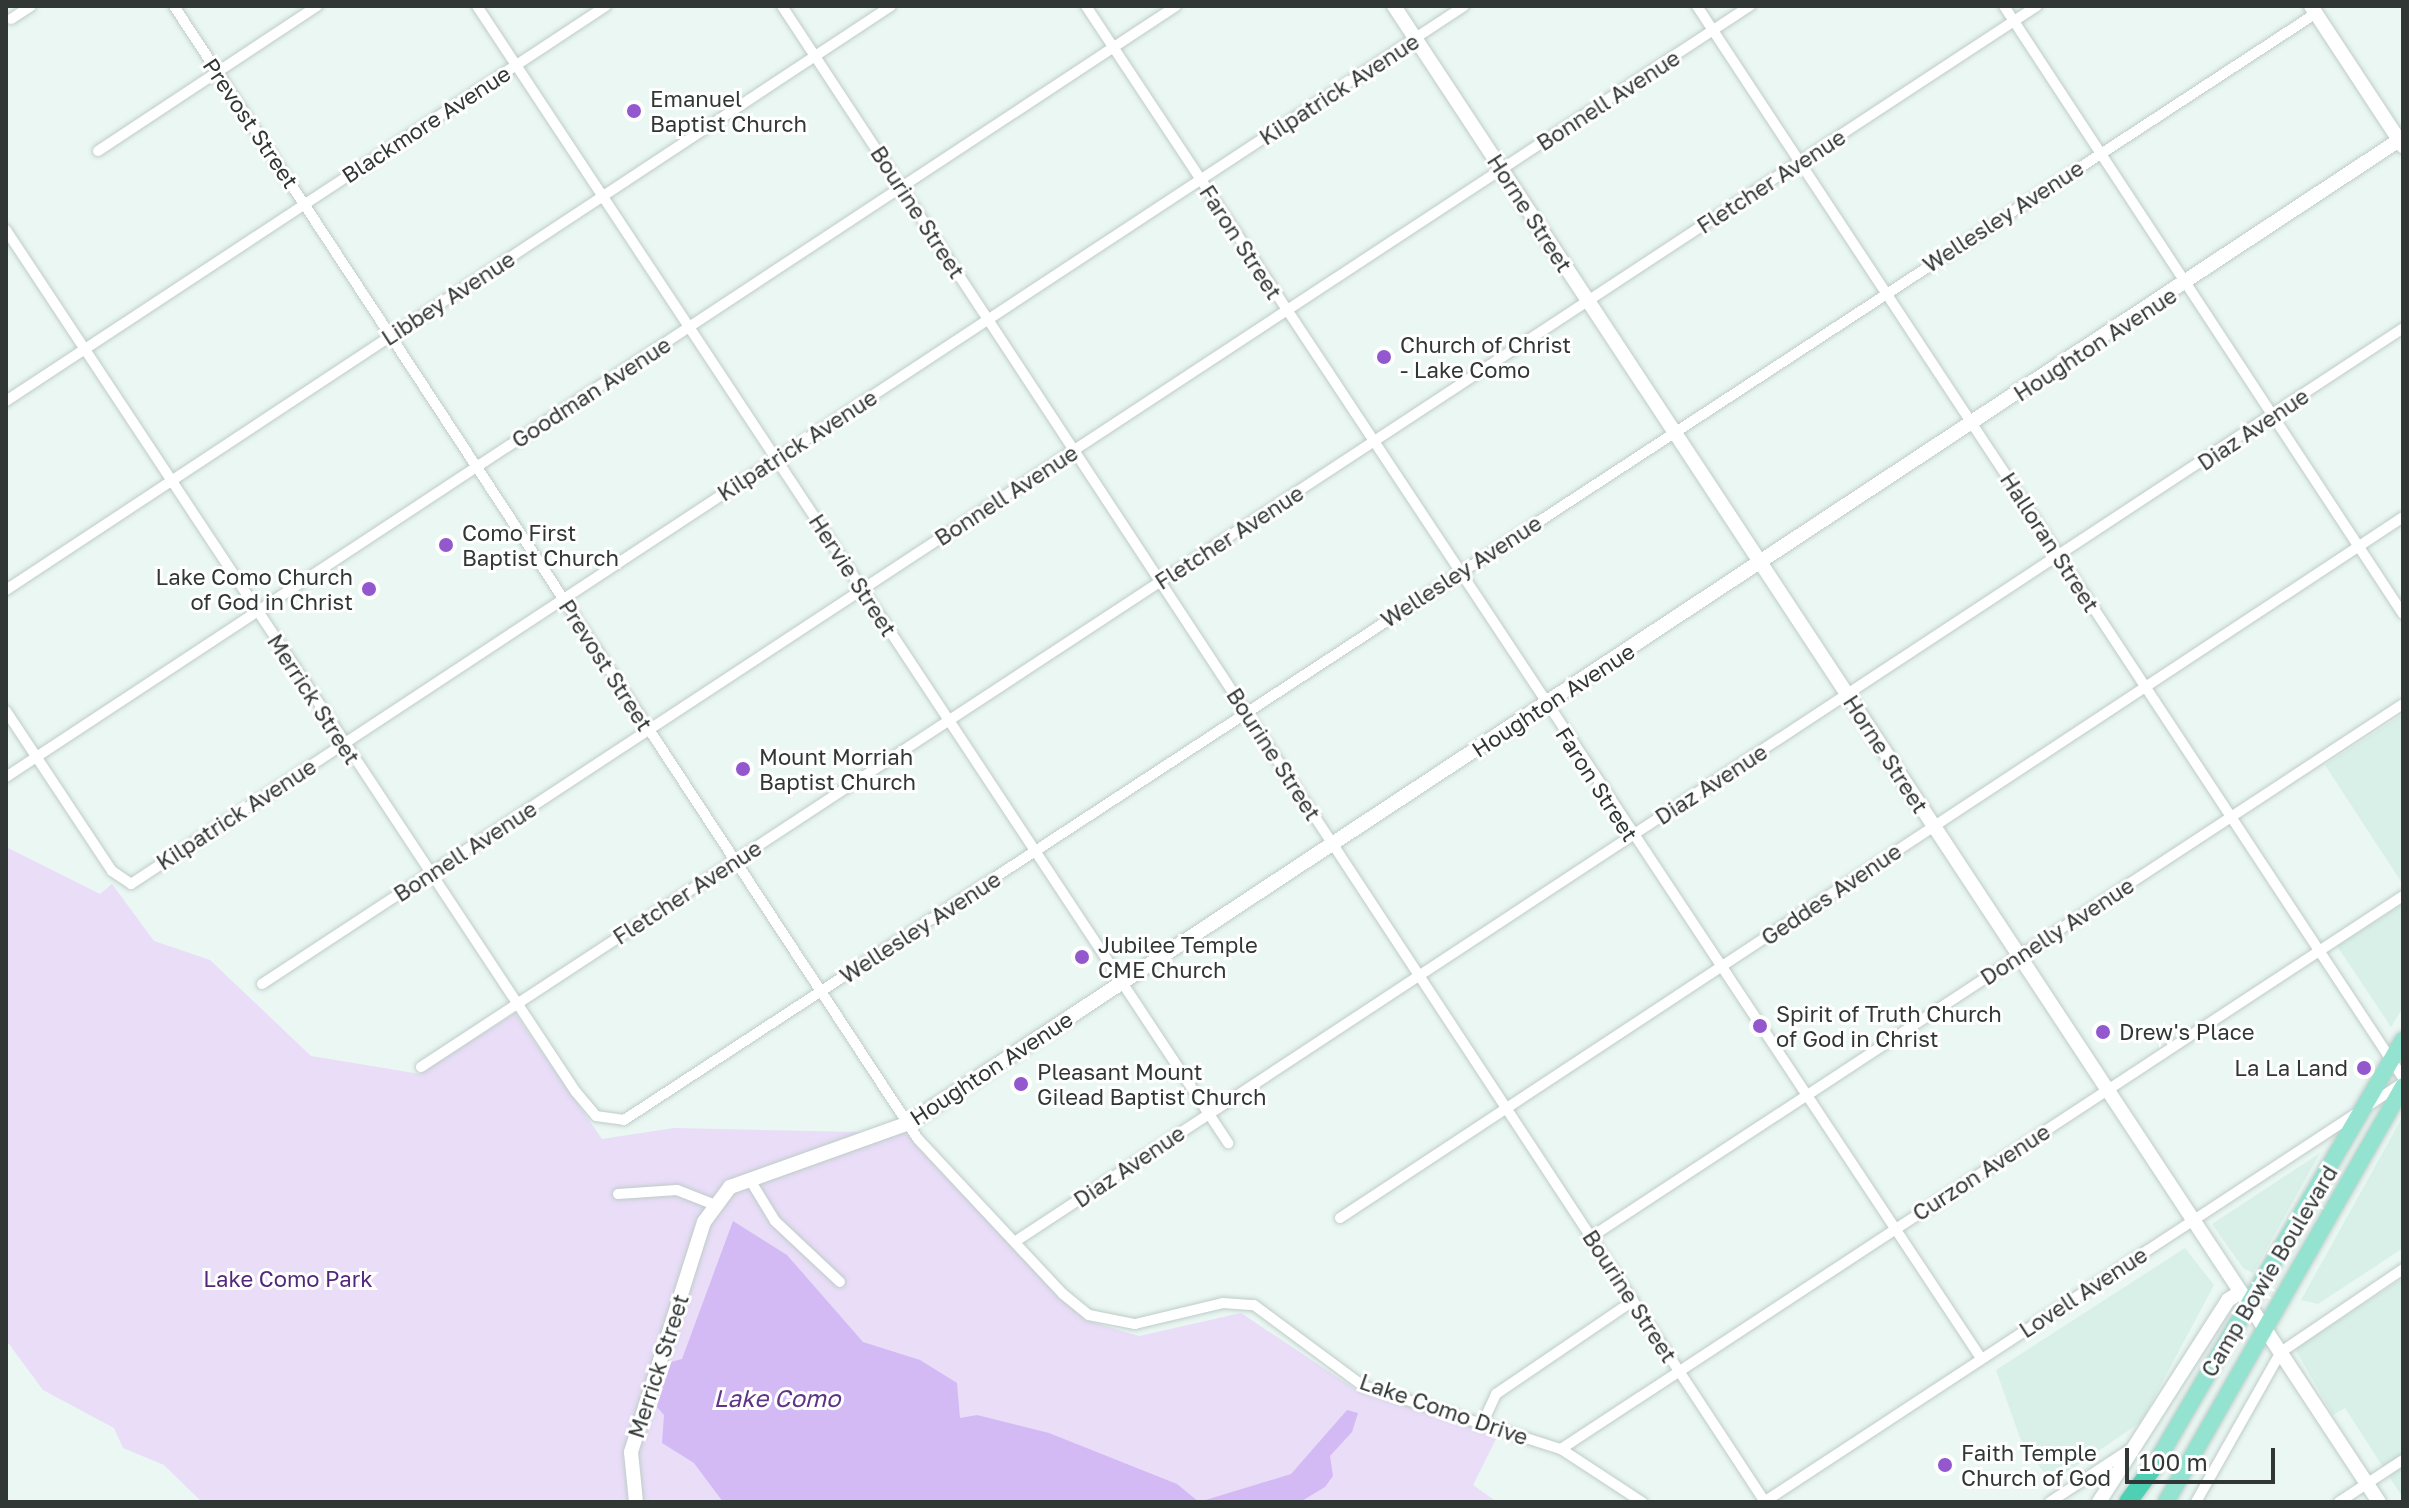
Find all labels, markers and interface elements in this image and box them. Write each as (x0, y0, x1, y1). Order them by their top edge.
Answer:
street label: Kilpatrick Avenue (1254, 28, 1424, 150)
street label: Bonnell Avenue (1532, 44, 1684, 156)
street label: Prevost Street (198, 53, 304, 193)
street label: Blackmore Avenue (337, 60, 515, 188)
place label: Emanuel Baptist Church (650, 85, 807, 136)
marker: Emanuel Baptist Church (625, 102, 643, 120)
street label: Fletcher Avenue (1692, 123, 1850, 239)
street label: Bourine Street (865, 141, 971, 283)
street label: Horne Street (1482, 149, 1578, 277)
street label: Wellesley Avenue (1918, 154, 2088, 278)
street label: Faron Street (1194, 180, 1288, 304)
street label: Libbey Avenue (377, 245, 519, 351)
street label: Houghton Avenue (2009, 282, 2181, 406)
street label: Goodman Avenue (507, 331, 675, 453)
place label: Church of Christ - Lake Como (1400, 331, 1571, 382)
marker: Church of Christ - Lake Como (1375, 348, 1393, 366)
street label: Diaz Avenue (2193, 382, 2313, 476)
street label: Kilpatrick Avenue (712, 384, 882, 506)
street label: Bonnell Avenue (930, 439, 1082, 551)
street label: Halloran Street (1995, 467, 2105, 617)
street label: Fletcher Avenue (1150, 479, 1308, 595)
street label: Hervie Street (804, 509, 902, 641)
street label: Wellesley Avenue (1376, 509, 1546, 633)
place label: Como First Baptist Church (462, 519, 619, 570)
marker: Como First Baptist Church (437, 536, 455, 554)
place label: Lake Como Church of God in Christ (156, 563, 353, 614)
marker: Lake Como Church of God in Christ (360, 580, 378, 598)
street label: Prevost Street (554, 594, 658, 736)
street label: Merrick Street (262, 629, 366, 769)
street label: Houghton Avenue (1467, 638, 1639, 762)
street label: Bourine Street (1221, 683, 1327, 825)
street label: Horne Street (1838, 690, 1934, 818)
street label: Faron Street (1550, 722, 1644, 846)
street label: Diaz Avenue (1650, 738, 1772, 830)
place label: Mount Morriah Baptist Church (759, 743, 916, 794)
street label: Kilpatrick Avenue (151, 753, 321, 875)
marker: Mount Morriah Baptist Church (734, 760, 752, 778)
street label: Bonnell Avenue (389, 795, 541, 907)
street label: Fletcher Avenue (608, 834, 766, 950)
street label: Geddes Avenue (1756, 838, 1906, 950)
street label: Wellesley Avenue (835, 865, 1005, 989)
street label: Donnelly Avenue (1975, 872, 2139, 990)
place label: Jubilee Temple CME Church (1098, 931, 1258, 982)
marker: Jubilee Temple CME Church (1073, 948, 1091, 966)
place label: Spirit of Truth Church of God in Christ (1776, 1000, 2002, 1052)
street label: Houghton Avenue (905, 1006, 1077, 1130)
marker: Spirit of Truth Church of God in Christ (1751, 1017, 1769, 1035)
place label: Drew's Place (2119, 1019, 2254, 1045)
marker: Drew's Place (2094, 1023, 2112, 1041)
place label: La La Land (2234, 1055, 2348, 1081)
place label: Pleasant Mount Gilead Baptist Church (1037, 1058, 1266, 1110)
marker: La La Land (2355, 1059, 2373, 1077)
marker: Pleasant Mount Gilead Baptist Church (1012, 1075, 1030, 1093)
street label: Curzon Avenue (1907, 1118, 2055, 1226)
street label: Diaz Avenue (1069, 1119, 1189, 1213)
street label: Camp Bowie Boulevard (2195, 1161, 2343, 1381)
street label: Bourine Street (1577, 1225, 1683, 1367)
street label: Lovell Avenue (2014, 1241, 2152, 1343)
park label: Lake Como Park (203, 1266, 373, 1292)
street label: Merrick Street (622, 1291, 694, 1441)
street label: Lake Como Drive (1356, 1368, 1532, 1450)
water label: Lake Como (714, 1384, 840, 1412)
scale bar (2129, 1432, 2279, 1482)
place label: Faith Temple Church of God (1961, 1439, 2111, 1490)
text: 100 m (2139, 1447, 2208, 1476)
marker: Faith Temple Church of God (1936, 1456, 1954, 1474)

